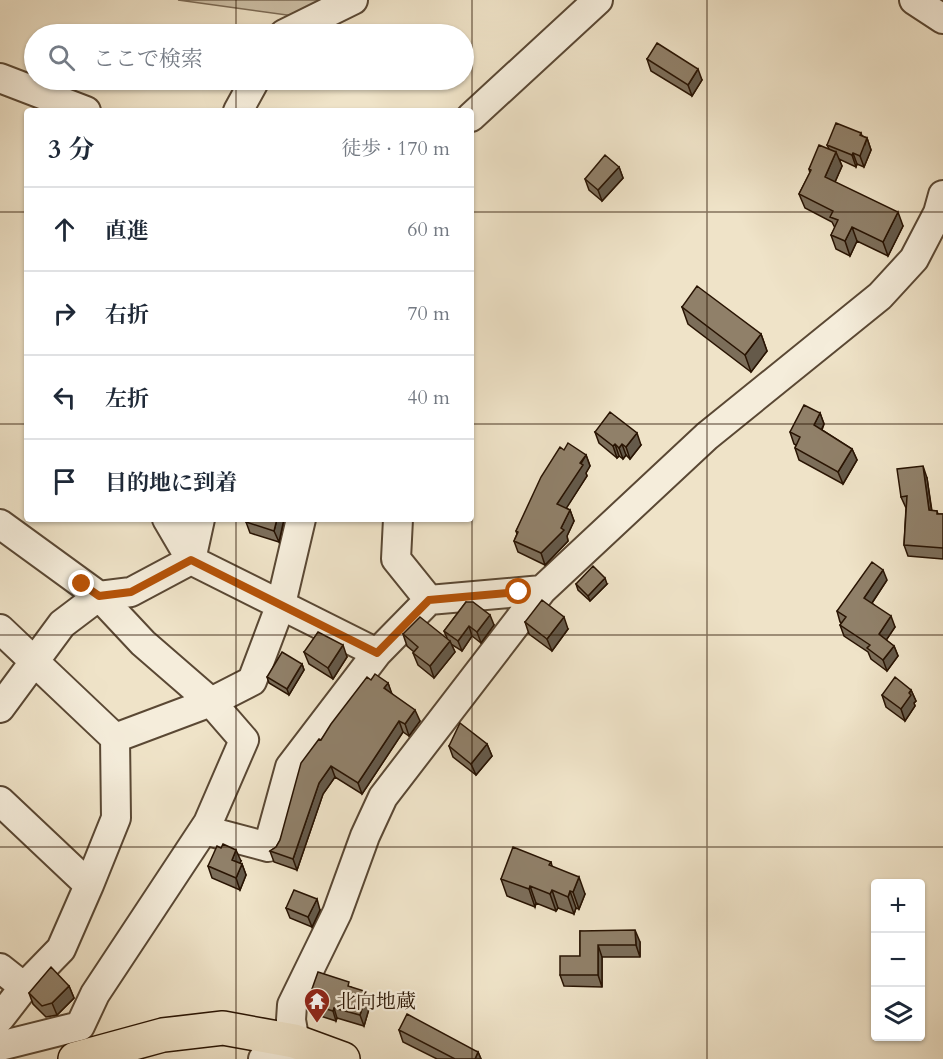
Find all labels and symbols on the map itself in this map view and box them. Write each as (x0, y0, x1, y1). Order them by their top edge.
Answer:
route end (68, 570, 94, 596)
route start (505, 578, 531, 604)
temple icon: 北向地蔵 (302, 986, 332, 1024)
place label: 北向地蔵 (336, 988, 416, 1015)

